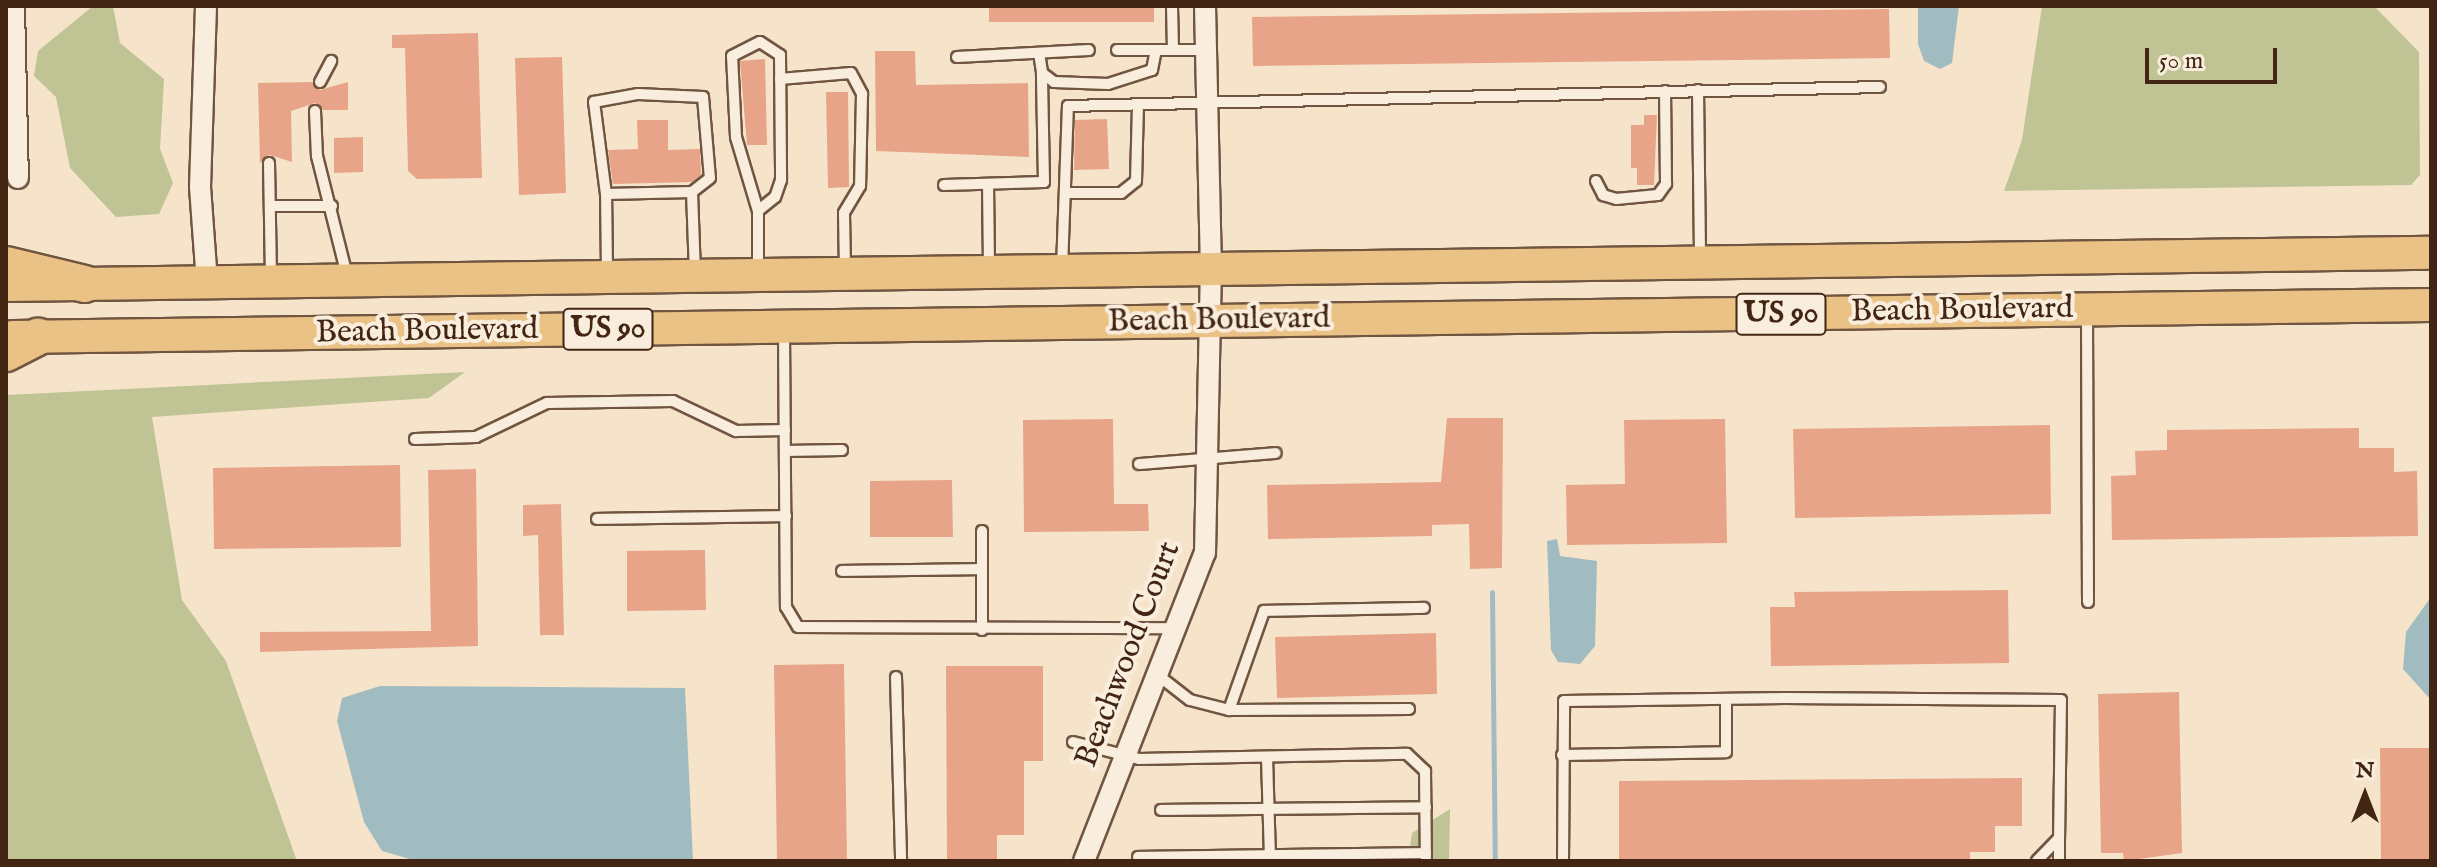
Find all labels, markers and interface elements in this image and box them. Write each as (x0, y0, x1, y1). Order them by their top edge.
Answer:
scale bar (2149, 32, 2281, 82)
text: 50 m (2159, 46, 2203, 77)
road number: US 90 (1735, 288, 1827, 340)
street label: Beach Boulevard (1850, 290, 2074, 332)
street label: Beach Boulevard (1107, 300, 1331, 342)
road number: US 90 (562, 303, 654, 355)
street label: Beach Boulevard (315, 311, 539, 353)
street label: Beachwood Court (1068, 537, 1190, 773)
north arrow (2325, 755, 2405, 835)
text: N (2355, 757, 2375, 785)

